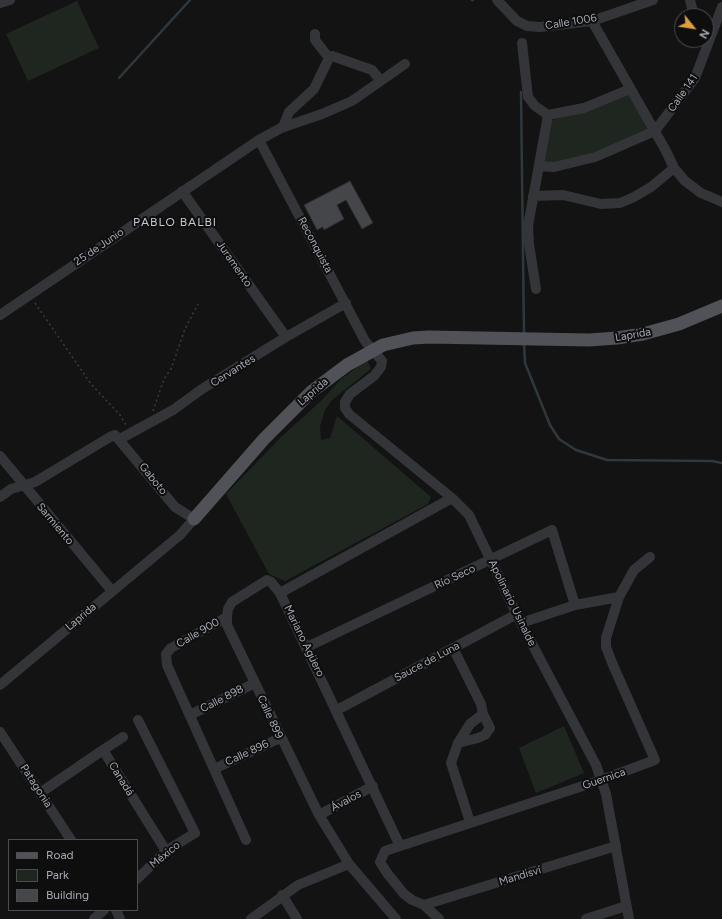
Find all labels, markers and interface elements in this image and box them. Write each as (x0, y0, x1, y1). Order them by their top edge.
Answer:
north arrow (674, 8, 714, 48)
street label: Calle 1006 (544, 11, 598, 33)
text: N (696, 27, 712, 41)
street label: Calle 141 (665, 72, 701, 114)
district label: PABLO BALBI (133, 215, 217, 229)
street label: Reconquista (295, 215, 335, 275)
street label: 25 de Junio (72, 226, 126, 268)
street label: Juramento (213, 238, 255, 290)
street label: Laprida (614, 325, 652, 345)
street label: Cervantes (208, 352, 258, 390)
street label: Laprida (295, 375, 331, 409)
street label: Gaboto (136, 460, 170, 498)
street label: Sarmiento (34, 500, 76, 548)
street label: Apolinario Usinalde (485, 558, 539, 648)
street label: Río Seco (432, 562, 478, 592)
street label: Laprida (63, 600, 99, 634)
street label: Mariano Agüero (281, 603, 327, 679)
street label: Calle 900 (174, 615, 222, 651)
street label: Sauce de Luna (392, 639, 462, 685)
street label: Calle 898 (198, 682, 246, 716)
street label: Calle 899 (254, 693, 286, 741)
street label: Calle 896 (223, 737, 271, 769)
street label: Canadá (106, 760, 136, 798)
street label: Patagonia (17, 762, 55, 810)
street label: Guernica (581, 766, 627, 792)
street label: Ávalos (329, 788, 363, 814)
legend (8, 839, 138, 911)
street label: México (147, 839, 183, 871)
text: Road (46, 848, 74, 862)
street label: Mandisví (497, 863, 543, 889)
text: Park (46, 868, 69, 882)
text: Building (46, 888, 89, 902)

